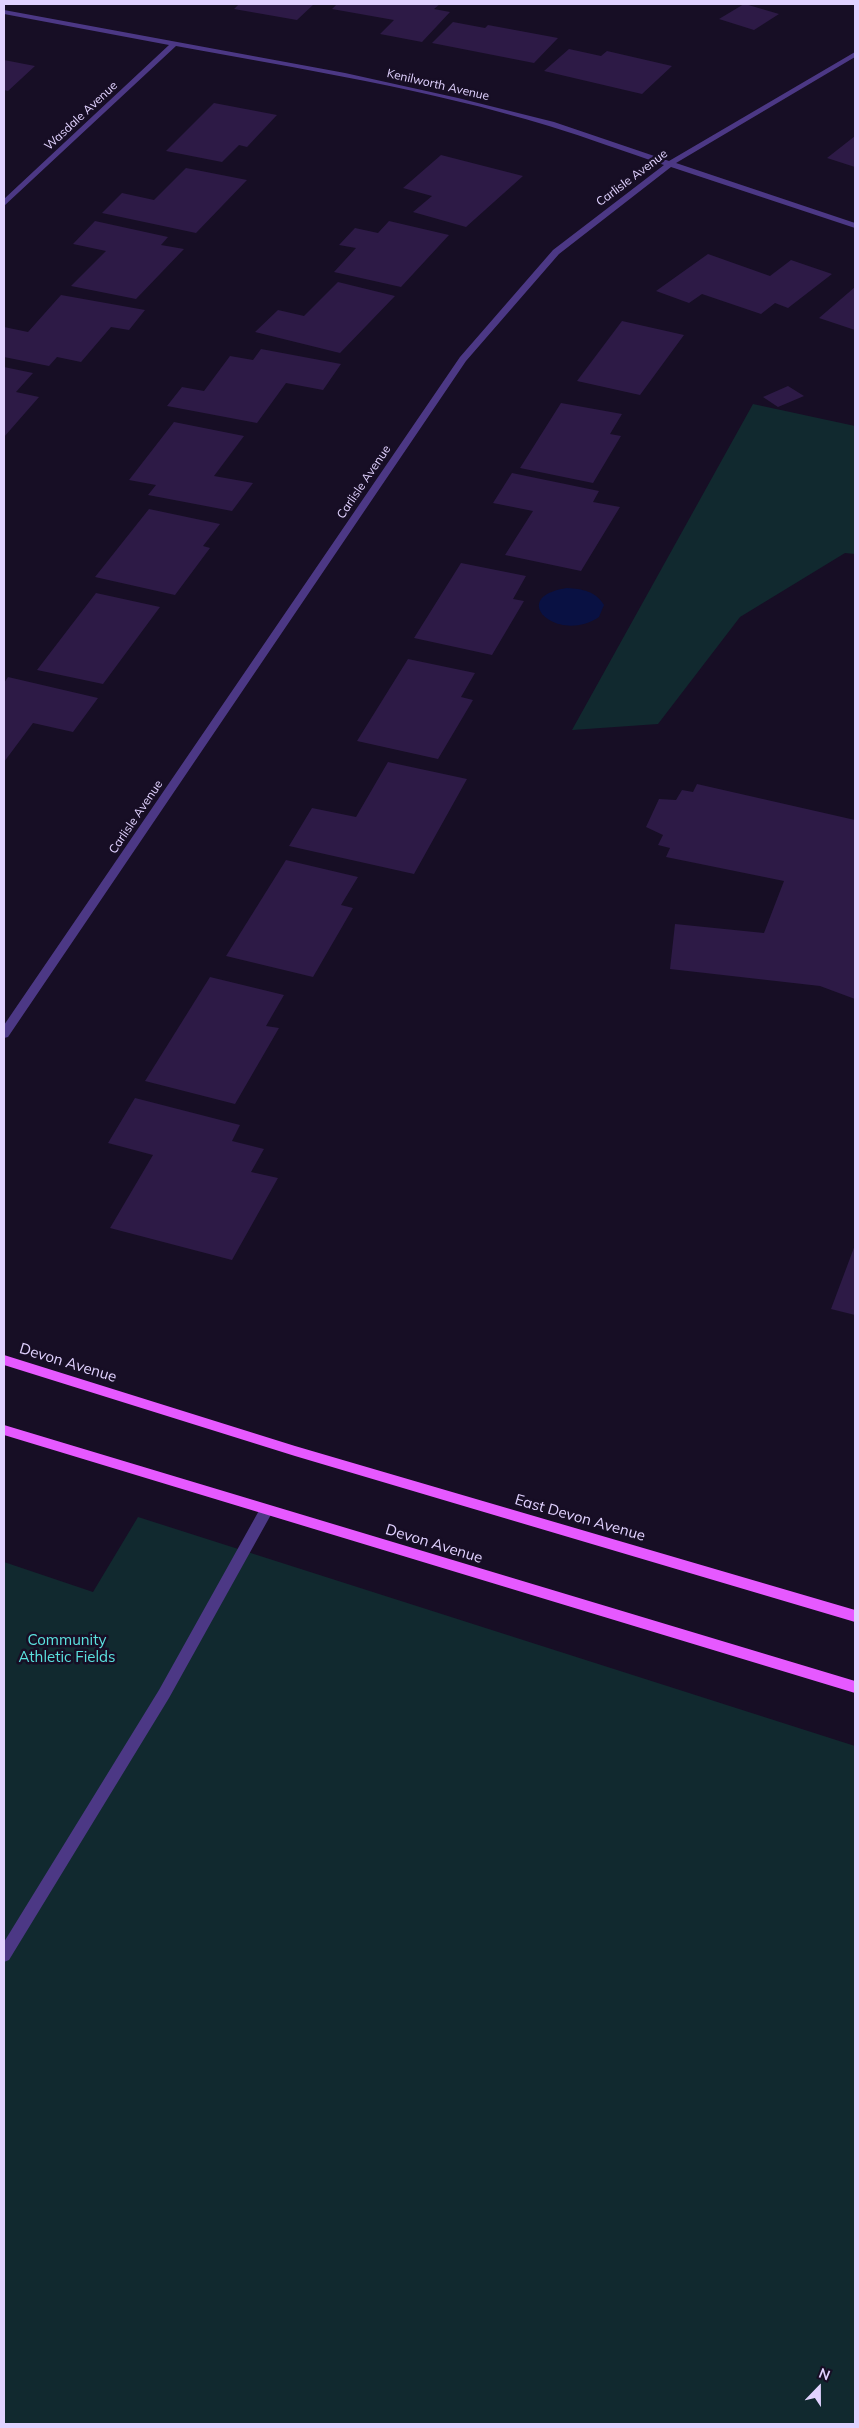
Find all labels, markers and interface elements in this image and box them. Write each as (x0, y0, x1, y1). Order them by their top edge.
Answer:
street label: Kenilworth Avenue (385, 66, 491, 104)
street label: Wasdale Avenue (42, 79, 120, 153)
street label: Carlisle Avenue (594, 147, 670, 209)
street label: Carlisle Avenue (334, 443, 394, 521)
street label: Carlisle Avenue (106, 778, 166, 856)
street label: Devon Avenue (17, 1340, 119, 1386)
street label: East Devon Avenue (513, 1491, 647, 1545)
street label: Devon Avenue (383, 1521, 485, 1567)
park label: Community Athletic Fields (19, 1631, 115, 1666)
north arrow (794, 2363, 844, 2413)
text: N (816, 2364, 833, 2384)

